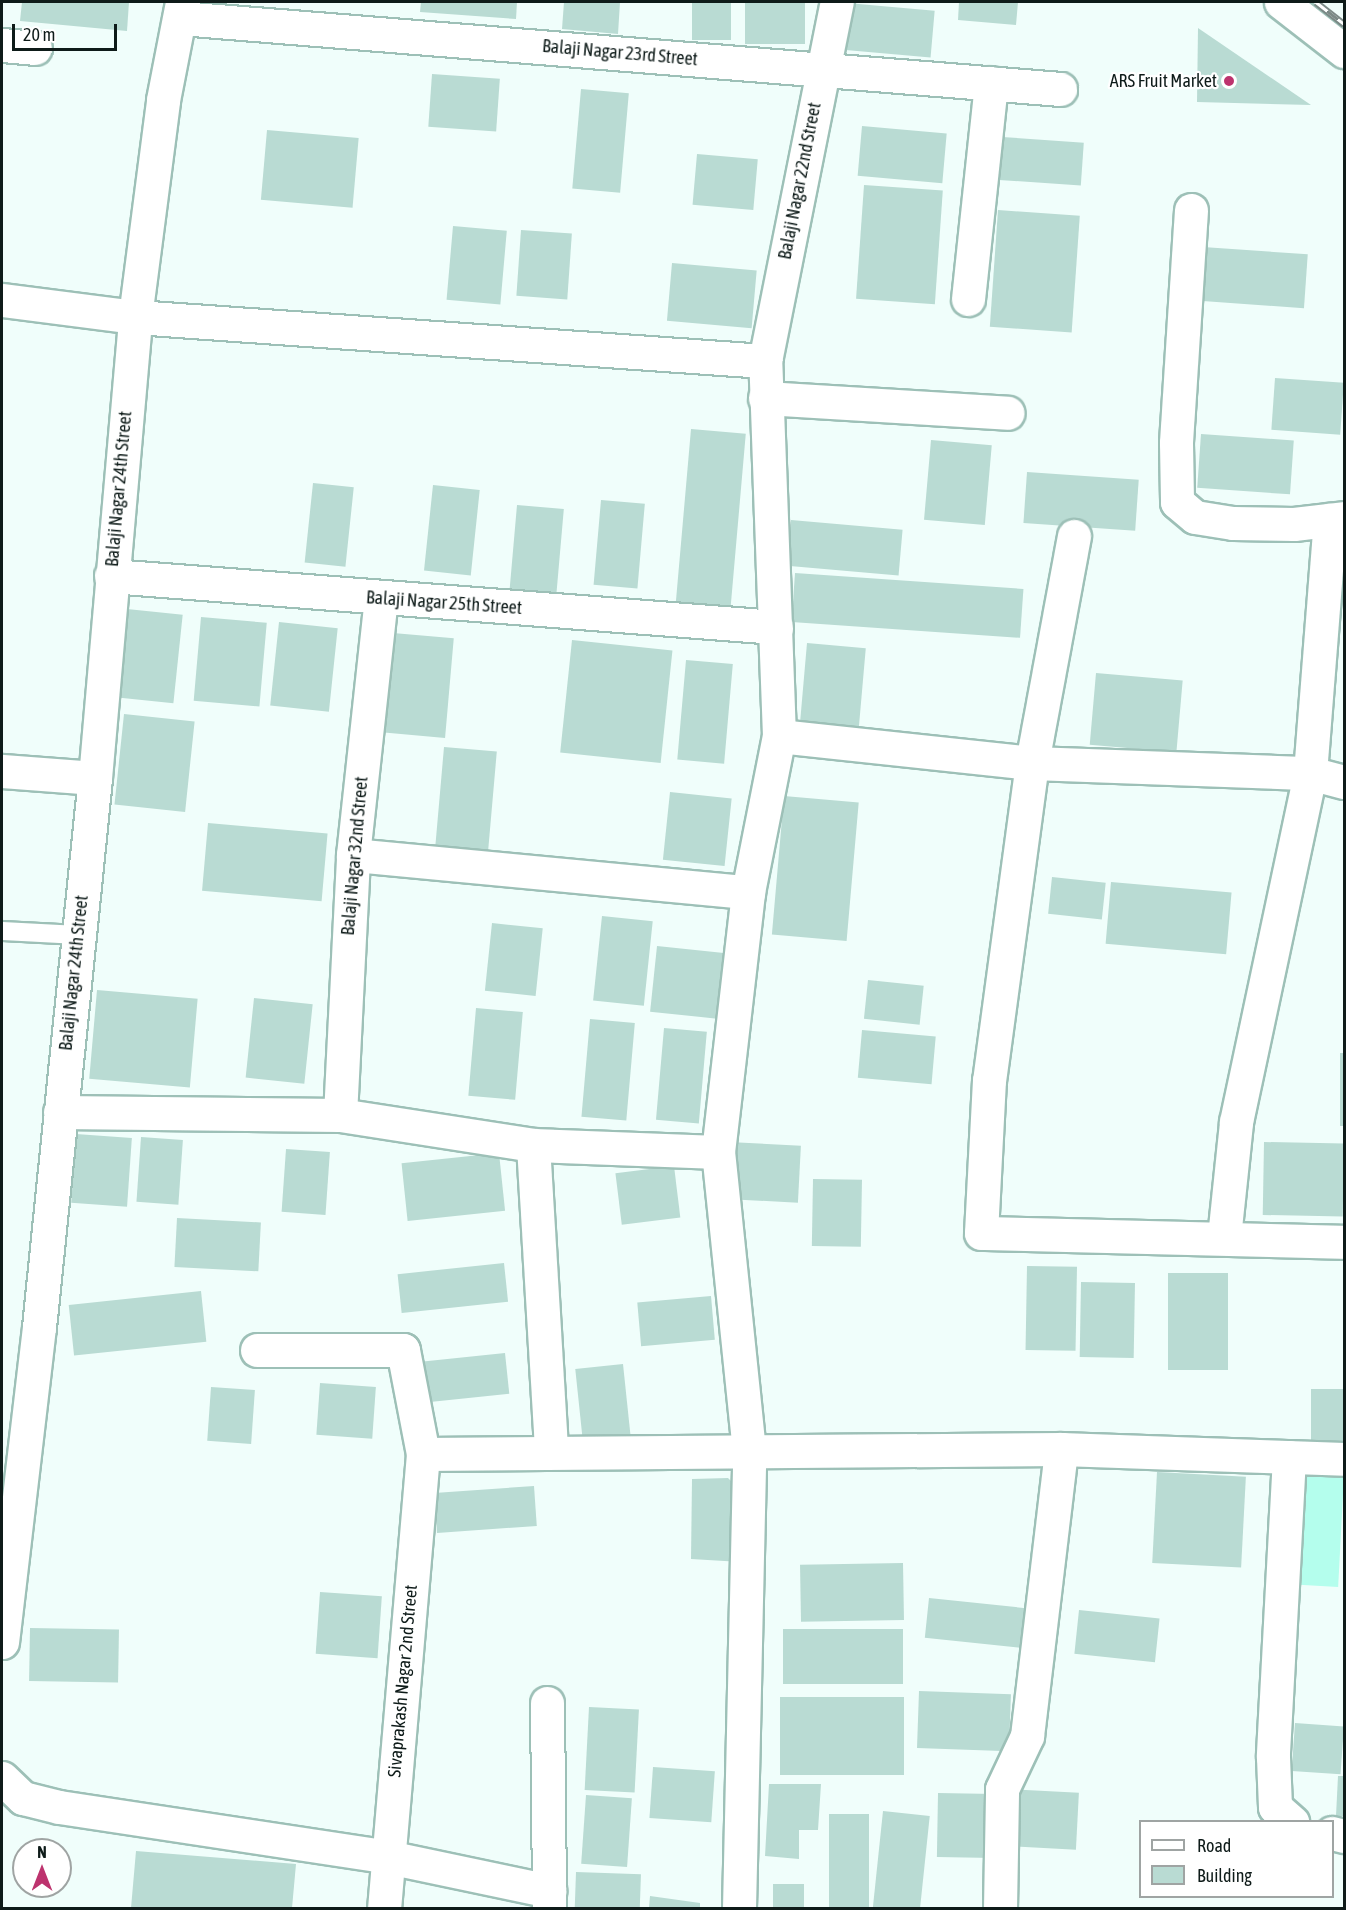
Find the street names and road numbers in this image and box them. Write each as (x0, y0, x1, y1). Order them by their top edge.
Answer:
street label: Balaji Nagar 23rd Street (541, 35, 699, 71)
street label: Balaji Nagar 22nd Street (774, 101, 826, 261)
street label: Balaji Nagar 24th Street (101, 410, 137, 568)
street label: Balaji Nagar 25th Street (365, 587, 523, 619)
street label: Balaji Nagar 32nd Street (337, 776, 373, 936)
street label: Balaji Nagar 24th Street (55, 894, 93, 1052)
street label: Sivaprakash Nagar 2nd Street (384, 1584, 422, 1778)

